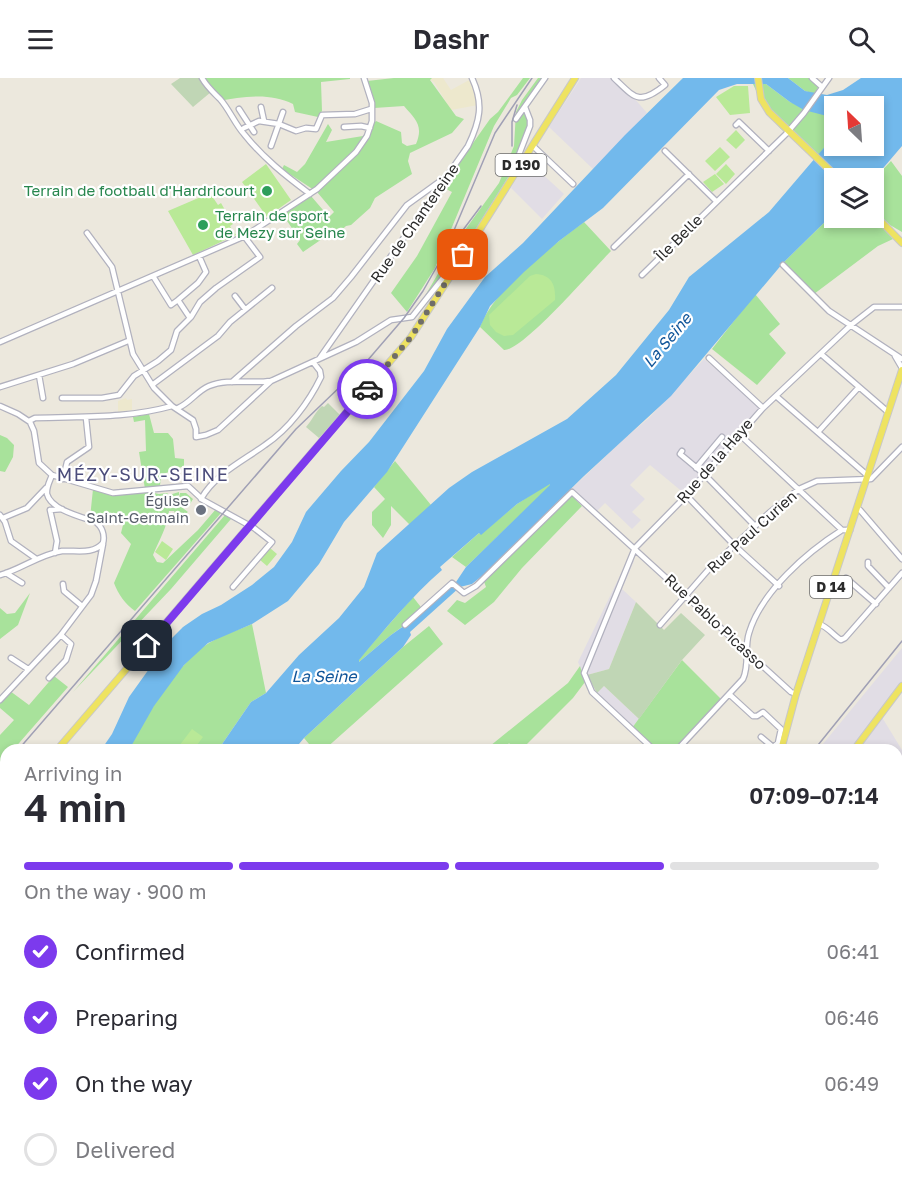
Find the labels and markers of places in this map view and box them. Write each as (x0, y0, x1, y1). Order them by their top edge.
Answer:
place label: Terrain de football d'Hardricourt (24, 181, 255, 199)
marker: Terrain de football d'Hardricourt (260, 184, 274, 198)
place label: Terrain de sport de Mezy sur Seine (215, 206, 345, 241)
marker: Terrain de sport de Mezy sur Seine (196, 218, 210, 232)
pin (437, 229, 488, 280)
place label: Église Saint-Germain (86, 491, 189, 526)
marker: Église Saint-Germain (194, 503, 208, 517)
pin (121, 620, 172, 671)

